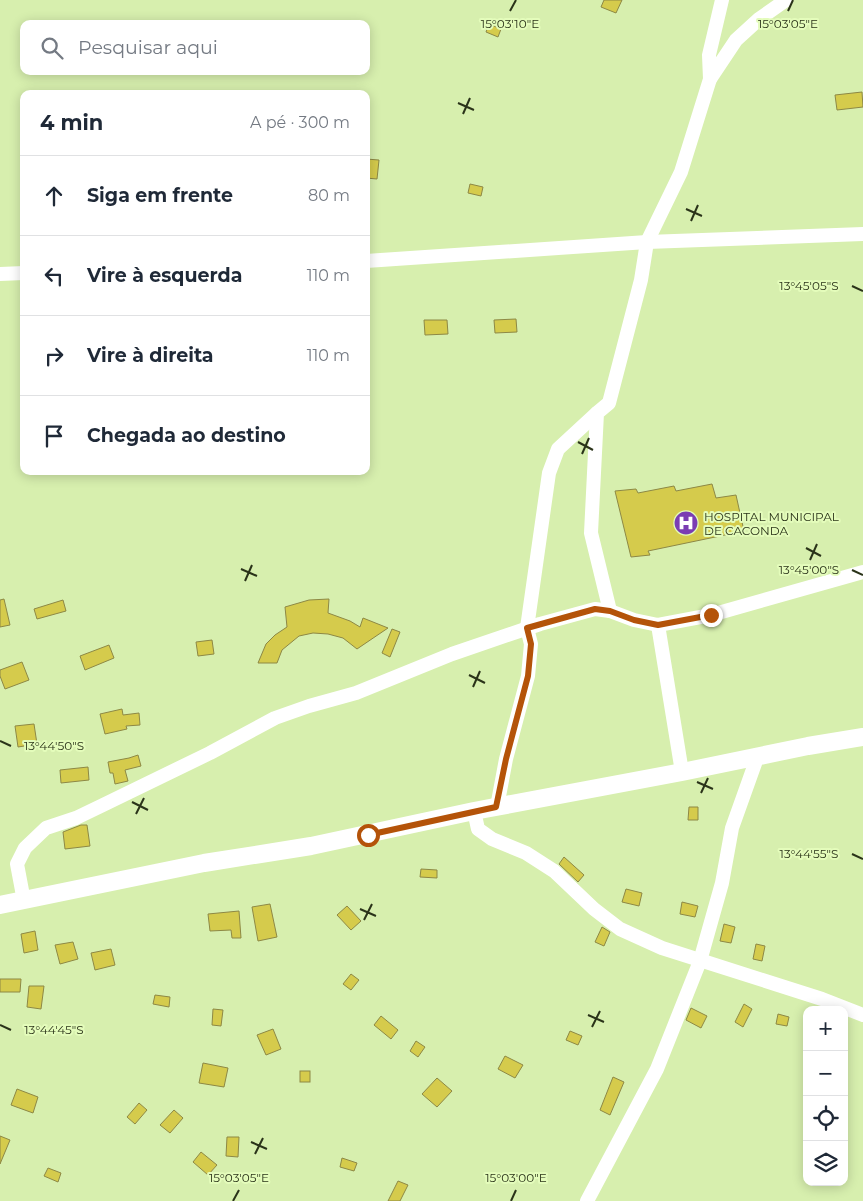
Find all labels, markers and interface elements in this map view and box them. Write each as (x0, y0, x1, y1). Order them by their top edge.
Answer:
text: 15°03'10"E (481, 16, 539, 31)
text: 15°03'05"E (758, 16, 818, 31)
search box (20, 20, 370, 75)
icon: search (38, 34, 66, 62)
text: Pesquisar aqui (78, 36, 218, 59)
text: 4 min (40, 110, 103, 135)
text: A pé · 300 m (250, 113, 350, 132)
icon: ahead (40, 182, 68, 210)
text: Siga em frente (87, 184, 233, 207)
text: 80 m (308, 186, 350, 205)
icon: left (40, 262, 68, 290)
text: Vire à esquerda (87, 264, 242, 287)
text: 110 m (307, 266, 350, 285)
text: 13°45'05"S (779, 278, 839, 293)
icon: right (40, 342, 68, 370)
text: Vire à direita (87, 344, 214, 367)
text: 110 m (307, 346, 350, 365)
icon: arrive (40, 422, 68, 450)
text: Chegada ao destino (87, 424, 286, 447)
place label: HOSPITAL MUNICIPAL DE CACONDA (704, 509, 839, 538)
hospital icon: HOSPITAL MUNICIPAL DE CACONDA (673, 510, 699, 536)
text: 13°45'00"S (779, 562, 839, 577)
route end (700, 604, 723, 627)
text: 13°44'50"S (24, 738, 84, 753)
route start (357, 824, 380, 847)
text: 13°44'55"S (780, 846, 838, 861)
map controls (803, 1006, 848, 1186)
button: + (803, 1006, 848, 1051)
text: 13°44'45"S (24, 1022, 84, 1037)
button: − (803, 1051, 848, 1096)
button: locate (803, 1096, 848, 1141)
button: layers (803, 1141, 848, 1186)
text: 15°03'05"E (209, 1170, 269, 1185)
text: 15°03'00"E (485, 1170, 547, 1185)

